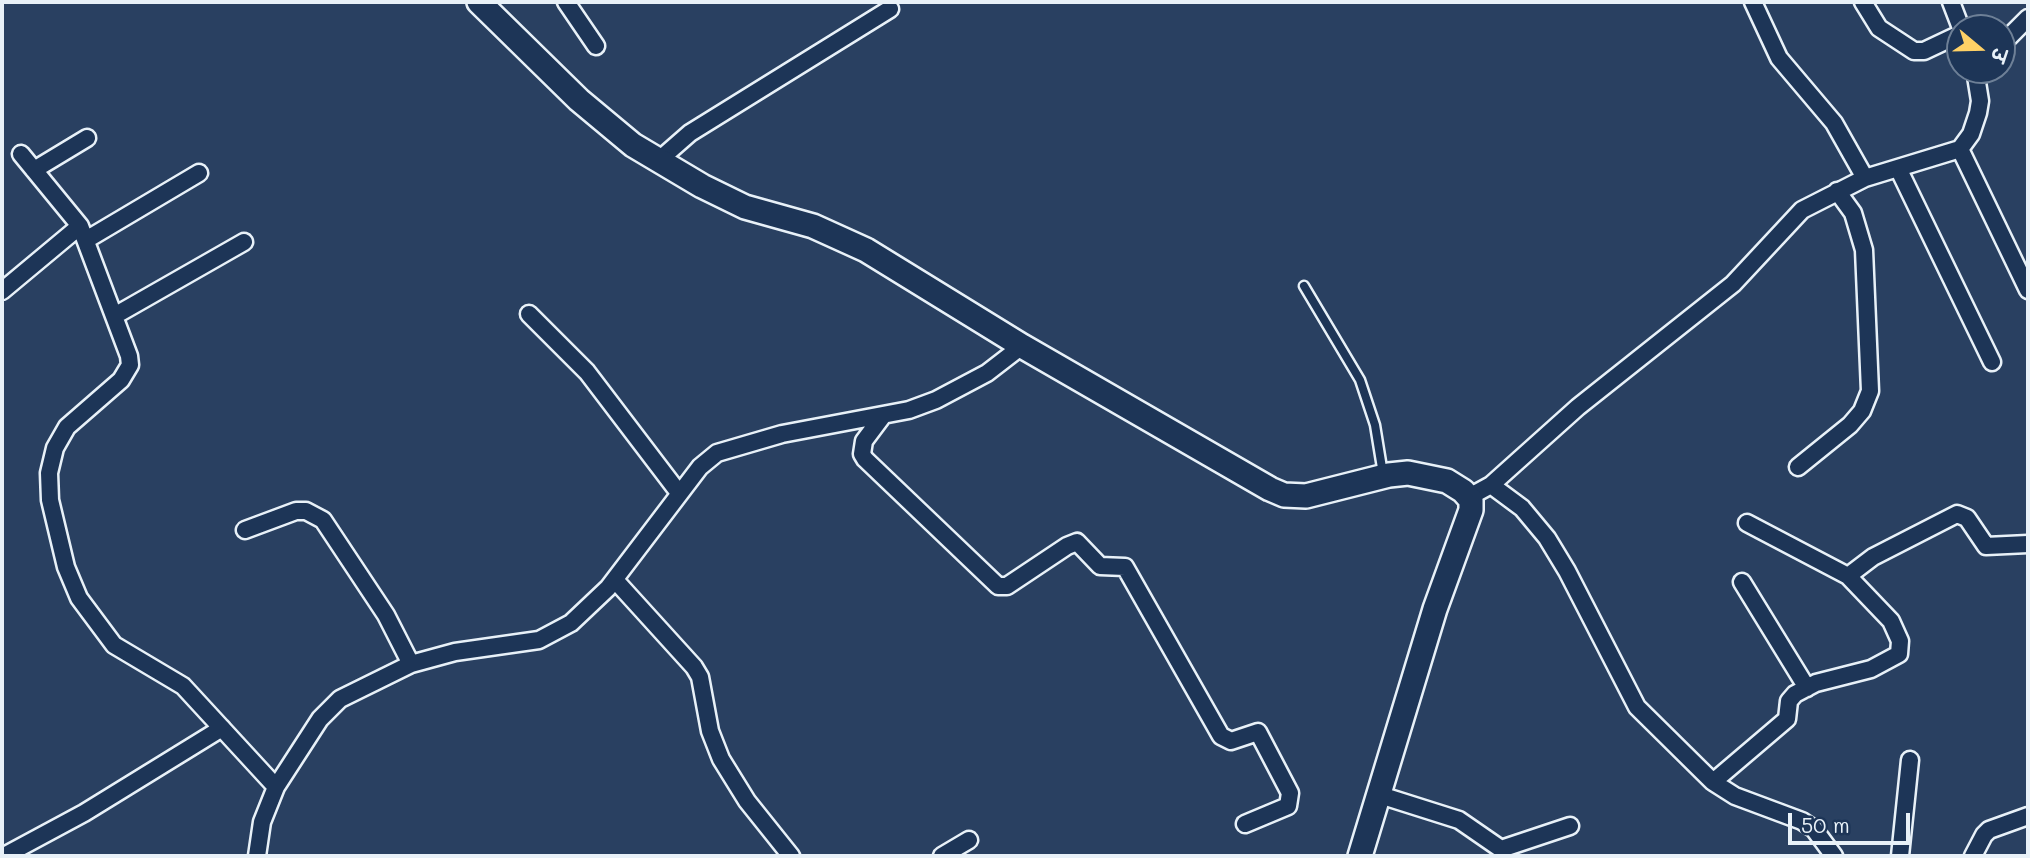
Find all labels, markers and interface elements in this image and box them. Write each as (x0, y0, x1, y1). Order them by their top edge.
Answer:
north arrow (1946, 14, 2016, 84)
text: उ (1986, 45, 2013, 65)
scale bar (1792, 798, 1914, 842)
text: 50 m (1801, 811, 1850, 838)

